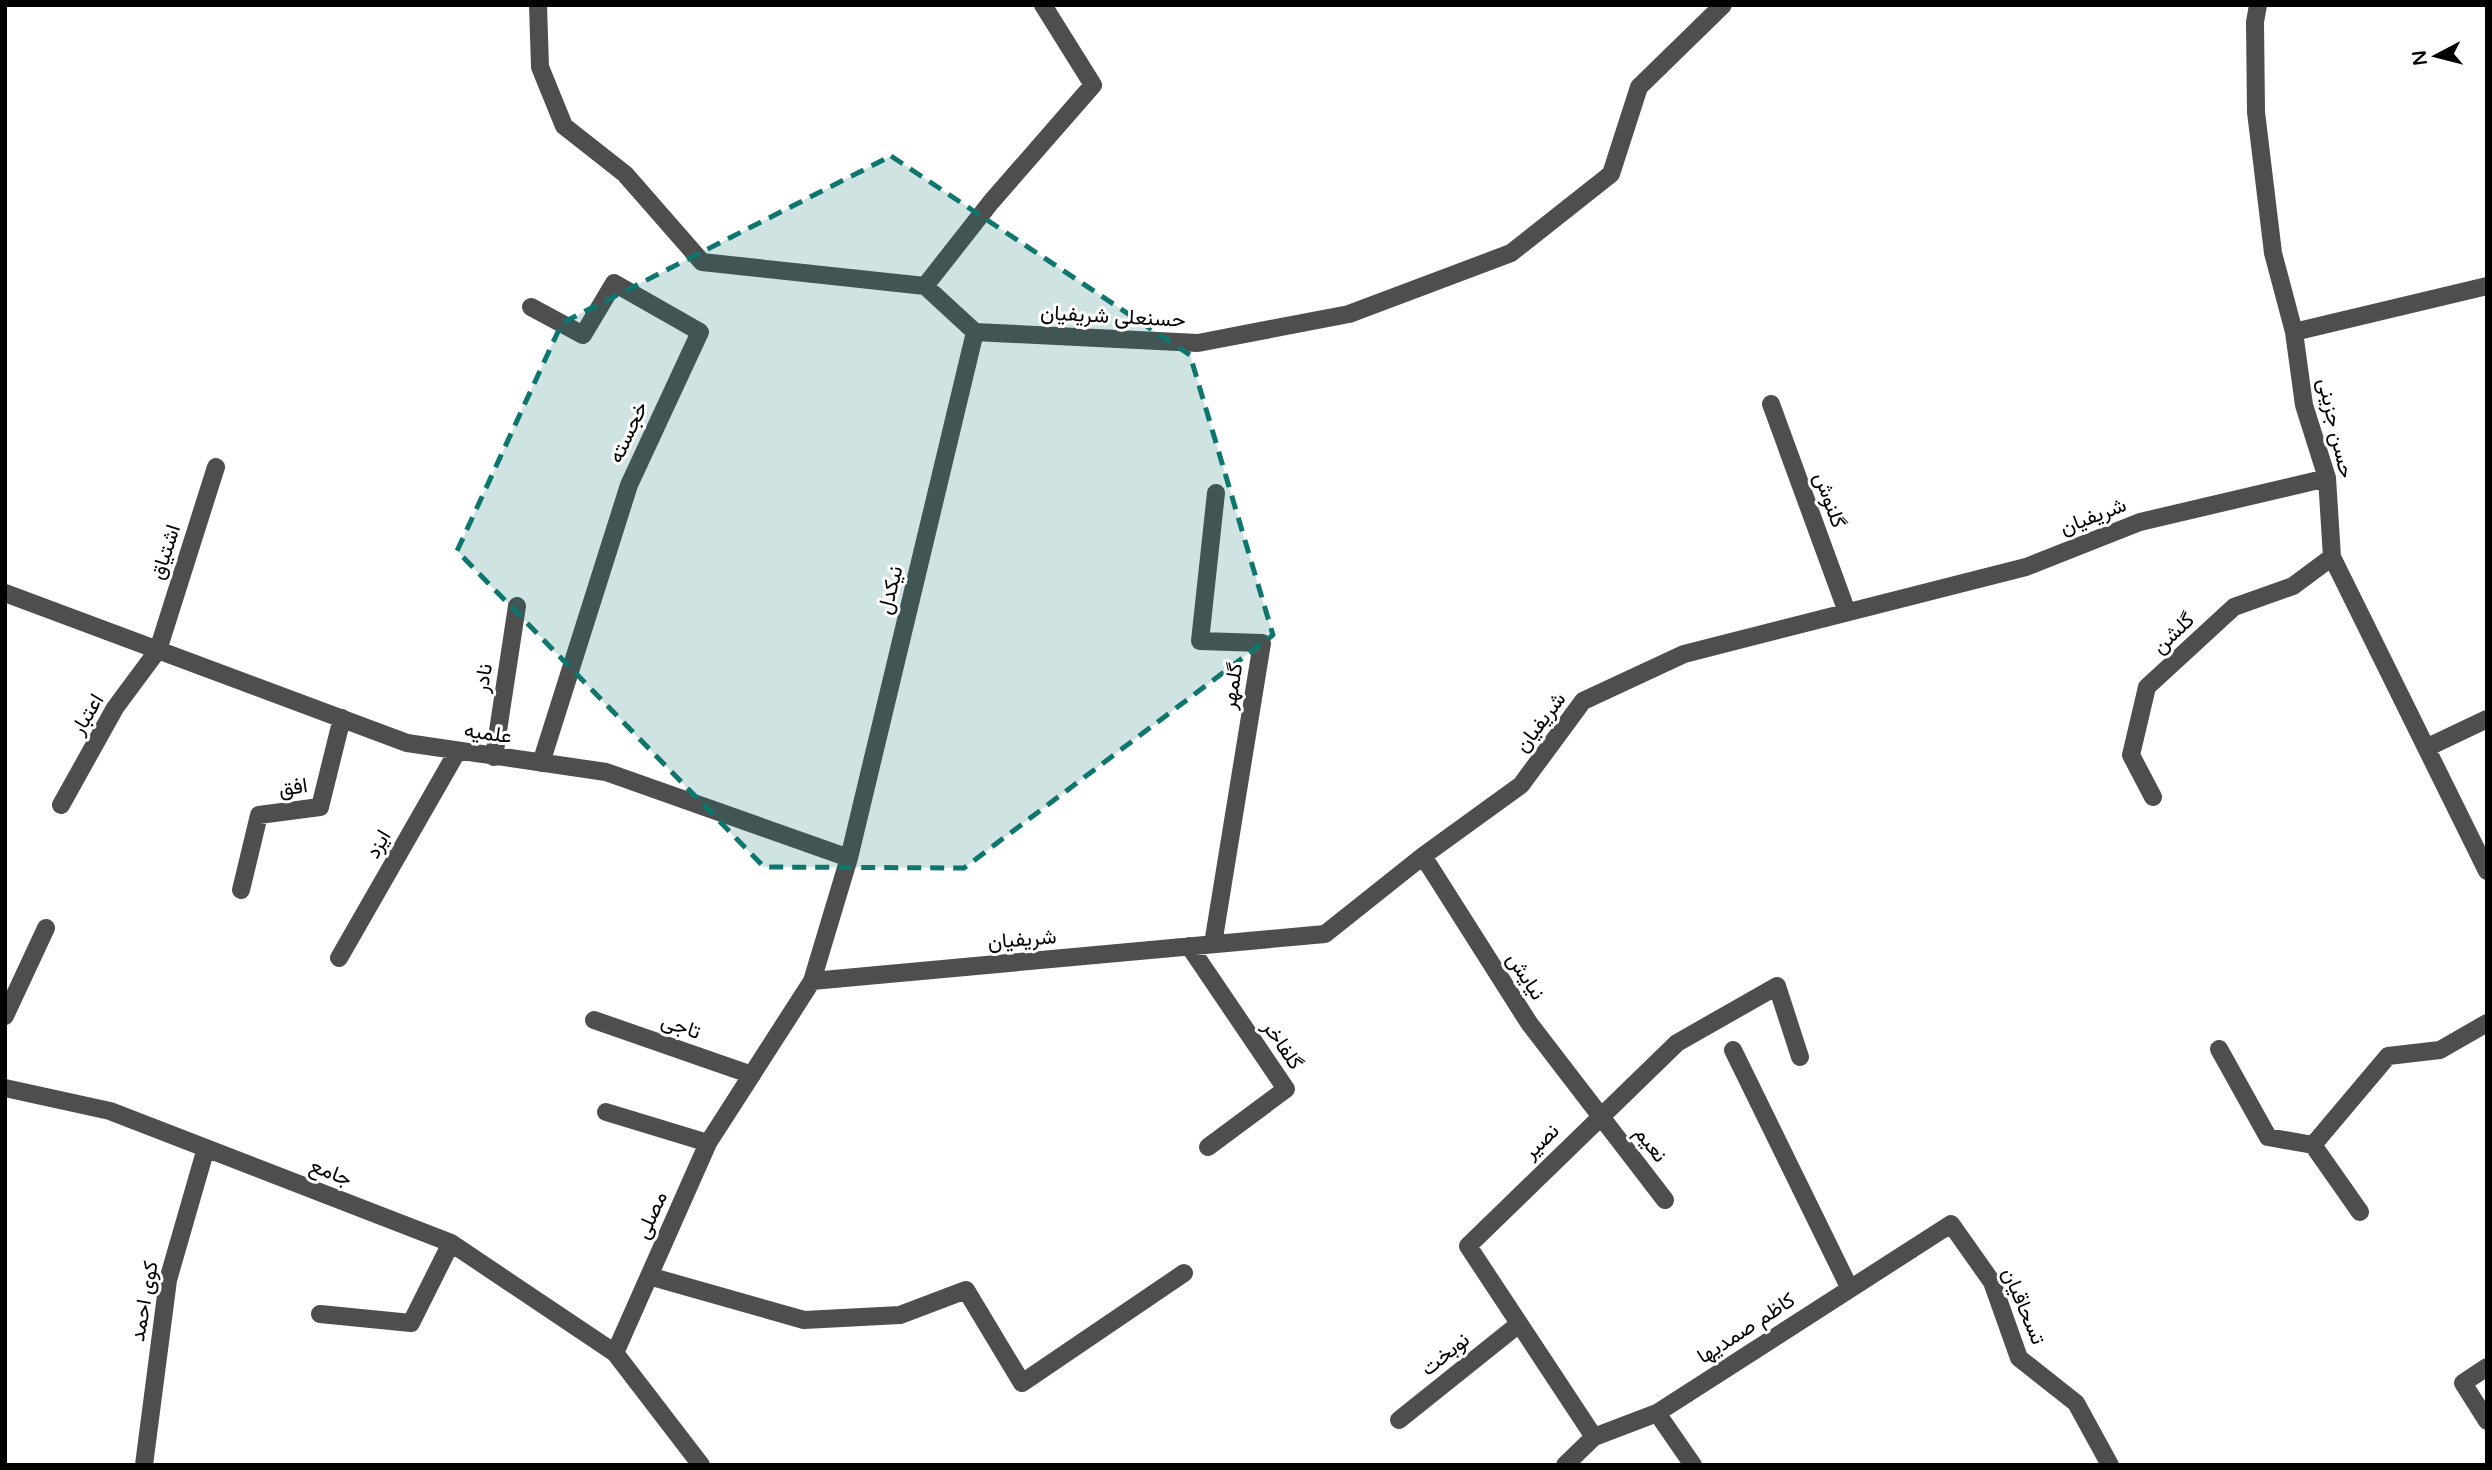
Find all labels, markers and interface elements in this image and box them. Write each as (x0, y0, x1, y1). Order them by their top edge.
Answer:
north arrow (2401, 21, 2471, 91)
text: N (2408, 49, 2432, 67)
street label: حسنعلی شریفیان (1040, 300, 1186, 333)
street label: حسن جزینی (2312, 376, 2359, 481)
street label: خجسته (603, 397, 654, 467)
street label: گلنوش (1808, 469, 1851, 531)
street label: شریفیان (2056, 492, 2130, 541)
street label: اشتیاق (145, 521, 186, 583)
street label: نیکدل (872, 563, 909, 617)
street label: گلشن (2147, 608, 2200, 659)
street label: گلمهر (1216, 661, 1248, 712)
street label: نادر (469, 662, 498, 695)
street label: شریفیان (1510, 687, 1571, 757)
street label: اعتبار (65, 689, 109, 740)
street label: علمیه (462, 718, 514, 749)
street label: افق (277, 773, 309, 802)
street label: ایزد (360, 826, 396, 863)
street label: شریفیان (987, 924, 1058, 955)
street label: نیایش (1501, 948, 1550, 1005)
street label: تاجی (658, 1008, 704, 1045)
street label: گلفاخر (1257, 1015, 1308, 1075)
street label: نصیر (1517, 1118, 1565, 1165)
street label: نعیم (1628, 1121, 1672, 1168)
street label: جامع (306, 1153, 356, 1193)
street label: مصلی (630, 1187, 673, 1243)
street label: کوی احمد (125, 1259, 164, 1343)
street label: تسحاقیان (1996, 1264, 2051, 1348)
street label: کاظم صمدیها (1693, 1288, 1800, 1370)
street label: نوبخت (1416, 1327, 1475, 1382)

